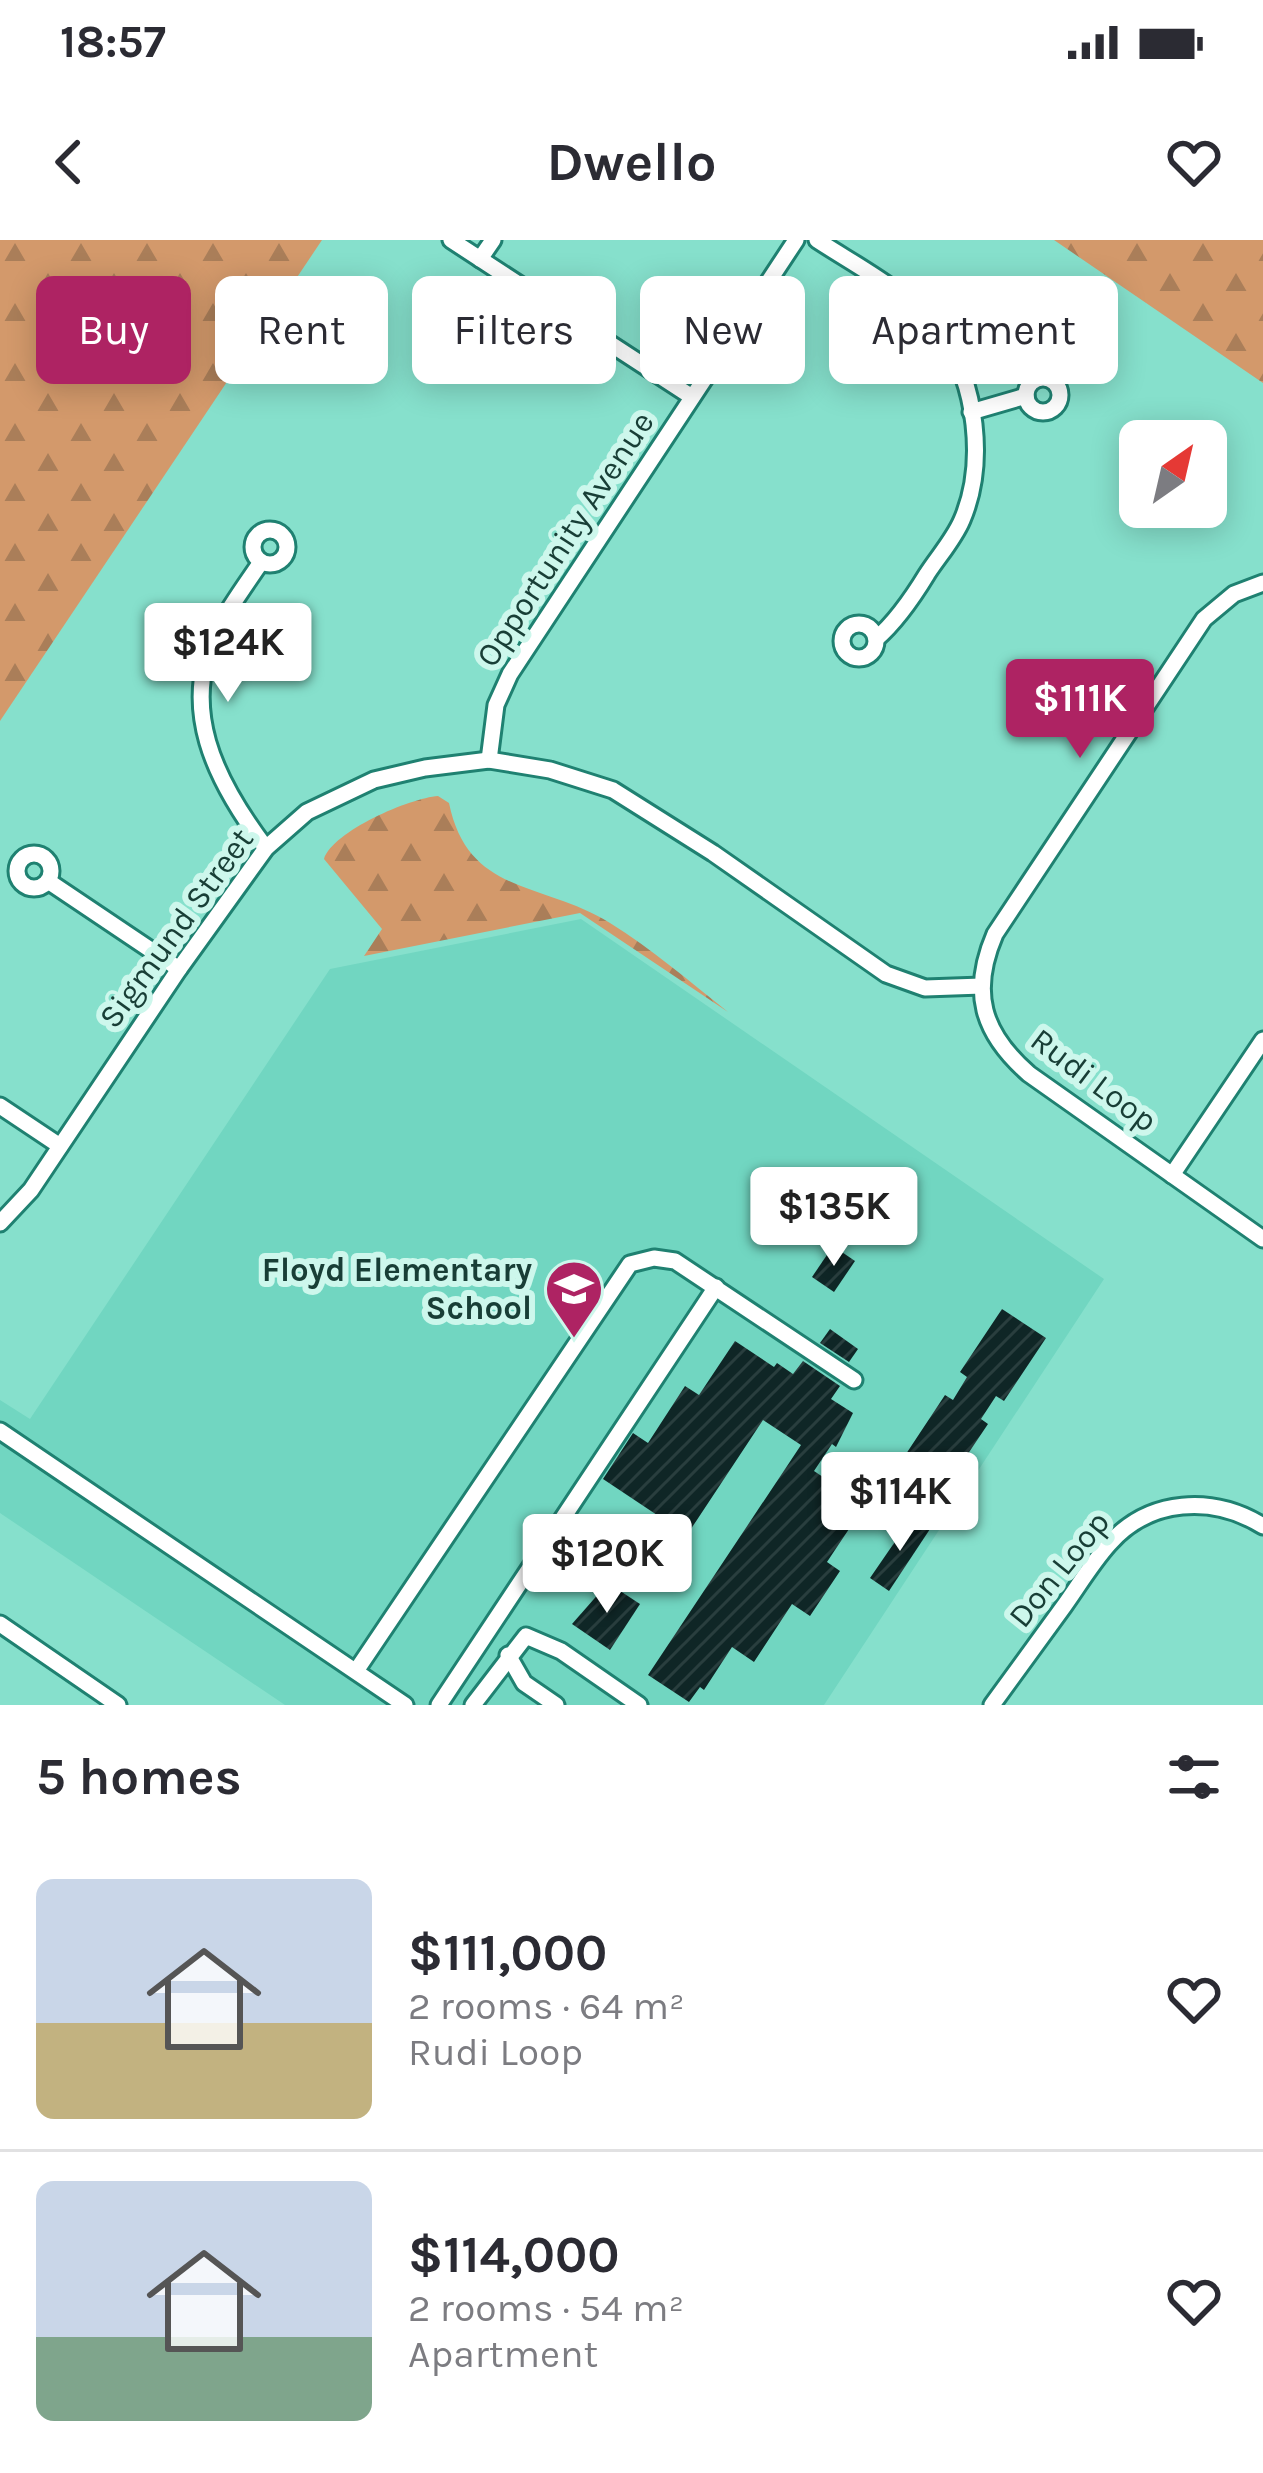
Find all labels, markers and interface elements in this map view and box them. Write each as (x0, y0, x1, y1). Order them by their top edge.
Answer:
text: 18:57 (60, 16, 166, 68)
icon: back (36, 129, 102, 195)
icon: heart (1161, 129, 1227, 195)
text: Dwello (546, 130, 717, 194)
chip: Buy (36, 276, 191, 384)
chip: Rent (215, 276, 388, 384)
chip: Filters (412, 276, 616, 384)
chip: New (640, 276, 805, 384)
chip: Apartment (829, 276, 1118, 384)
street label: Opportunity Avenue (468, 404, 662, 674)
north arrow (1119, 420, 1227, 528)
map controls (1119, 420, 1227, 528)
pin: $124K (144, 603, 312, 705)
text: $124K (171, 619, 285, 665)
pin: $111K (996, 659, 1164, 761)
text: $111K (1033, 675, 1127, 721)
street label: Sigmund Street (91, 821, 261, 1035)
street label: Rudi Loop (1023, 1020, 1165, 1140)
pin: $135K (750, 1167, 918, 1269)
text: $135K (777, 1183, 891, 1229)
place label: Floyd Elementary School (262, 1251, 532, 1327)
school or university icon: Floyd Elementary School (543, 1258, 605, 1340)
pin: $114K (816, 1452, 984, 1554)
text: $114K (848, 1468, 952, 1514)
street label: Don Loop (1001, 1503, 1117, 1635)
pin: $120K (523, 1514, 691, 1616)
text: $120K (550, 1530, 664, 1576)
icon: filters (1161, 1744, 1227, 1810)
text: 5 homes (36, 1747, 242, 1807)
text: $111,000 (408, 1923, 607, 1983)
icon: home (132, 1927, 276, 2071)
icon: heart (1161, 1966, 1227, 2032)
text: 2 rooms · 64 m² (408, 1983, 685, 2029)
text: Rudi Loop (408, 2029, 583, 2075)
text: $114,000 (408, 2225, 620, 2285)
icon: home (132, 2229, 276, 2373)
icon: heart (1161, 2268, 1227, 2334)
text: 2 rooms · 54 m² (408, 2285, 684, 2331)
text: Apartment (408, 2331, 598, 2377)

